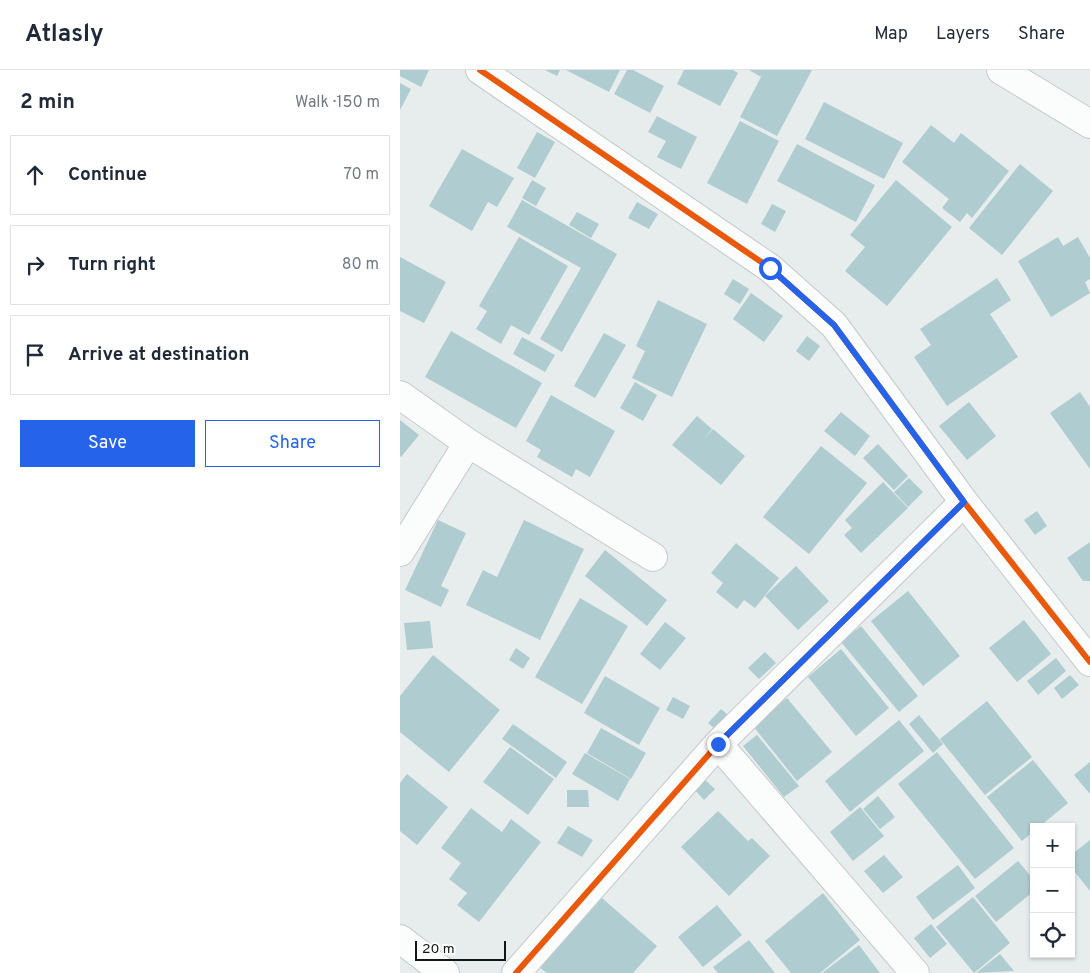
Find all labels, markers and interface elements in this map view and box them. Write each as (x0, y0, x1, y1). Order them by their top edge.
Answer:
text: Atlasly (25, 20, 104, 50)
text: Map (874, 23, 908, 46)
text: Layers (936, 23, 990, 46)
text: Share (1018, 23, 1065, 46)
text: 2 min (20, 89, 75, 116)
text: Walk · 150 m (295, 93, 380, 113)
icon: ahead (21, 161, 49, 189)
text: Continue (68, 163, 147, 187)
text: 70 m (344, 165, 379, 185)
icon: right (21, 251, 49, 279)
text: Turn right (68, 253, 156, 277)
text: 80 m (342, 255, 379, 275)
route start (759, 257, 782, 280)
icon: arrive (21, 341, 49, 369)
text: Arrive at destination (68, 343, 249, 367)
button: Save (20, 420, 195, 467)
button: Share (205, 420, 380, 467)
route end (707, 733, 730, 756)
map controls (1030, 823, 1075, 958)
button: + (1030, 823, 1075, 868)
button: − (1030, 868, 1075, 913)
button: locate (1030, 913, 1075, 958)
scale bar (415, 938, 506, 961)
text: 20 m (422, 941, 455, 958)

